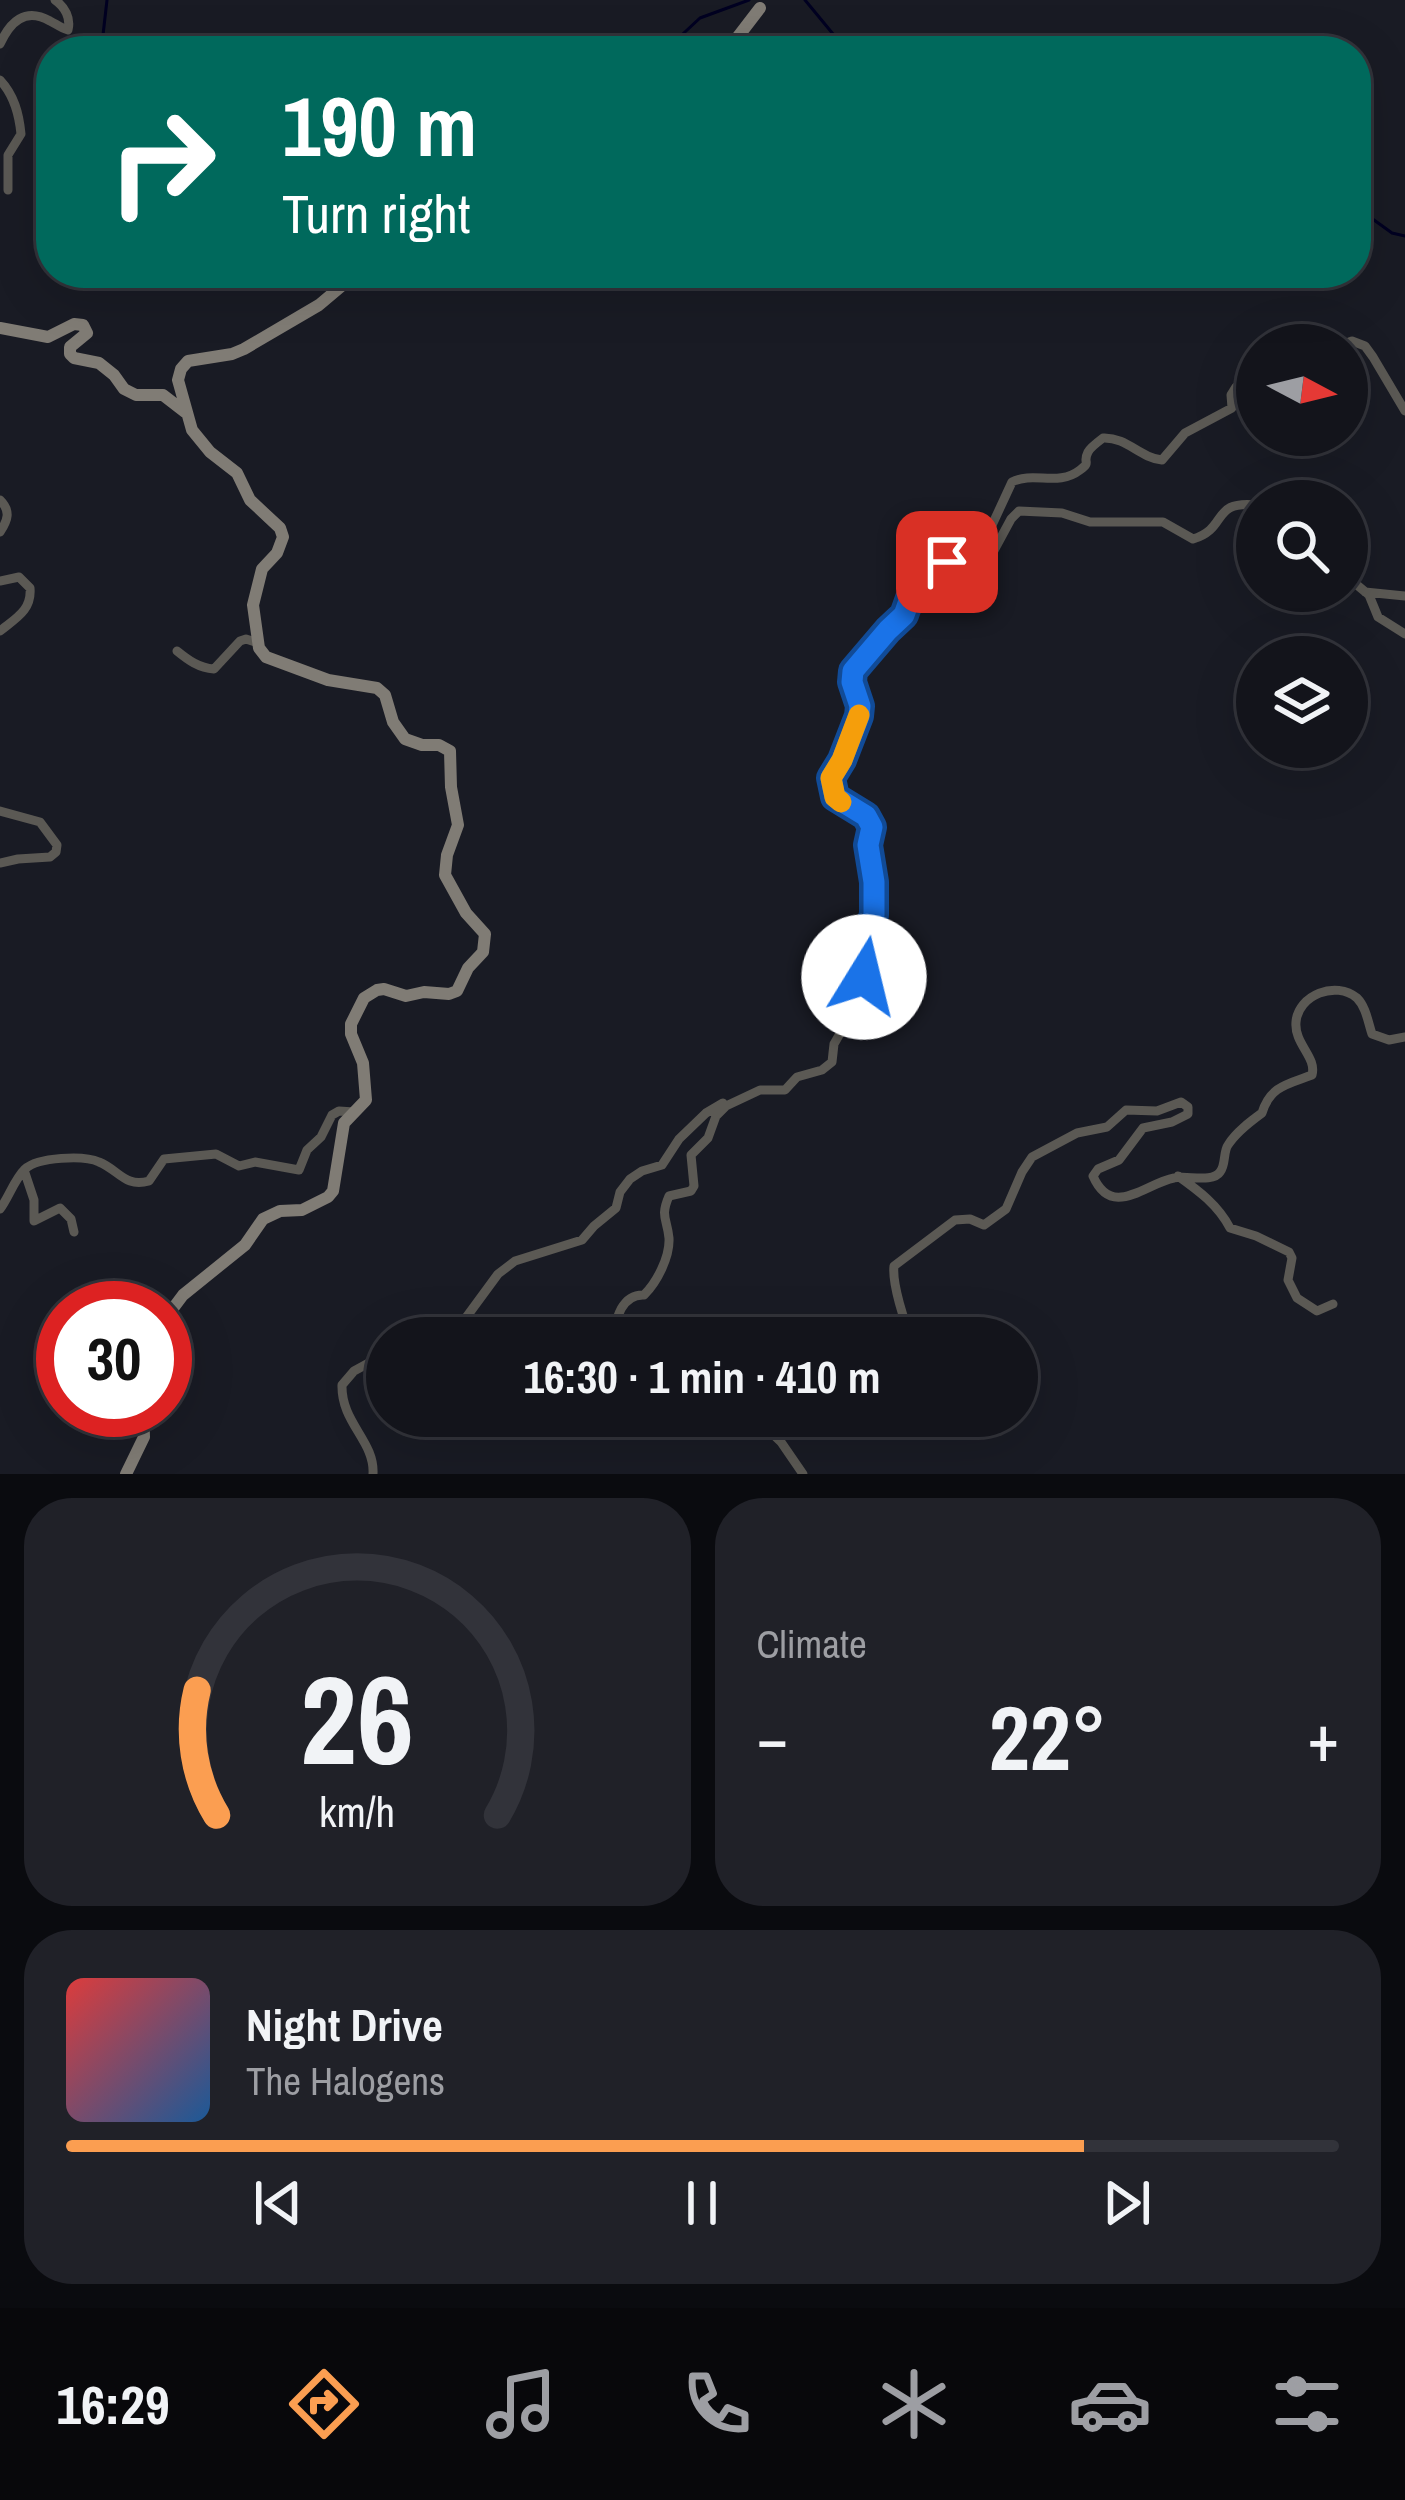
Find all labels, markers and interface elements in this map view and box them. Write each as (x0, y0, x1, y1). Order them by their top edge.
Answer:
text: 190 m (282, 69, 477, 182)
icon: right (84, 84, 240, 240)
text: Turn right (282, 177, 470, 250)
north arrow (1236, 324, 1368, 456)
map controls (1236, 324, 1368, 768)
button: search (1236, 480, 1368, 612)
pin (896, 511, 998, 613)
icon: arrive (914, 529, 980, 595)
button: layers (1236, 636, 1368, 768)
position arrow (801, 914, 927, 1040)
speed limit sign: 30 (36, 1281, 192, 1437)
text: 16:30 · 1 min · 410 m (524, 1346, 880, 1407)
text: Climate (757, 1618, 867, 1670)
text: 26 (300, 1635, 414, 1803)
text: 22° (989, 1677, 1107, 1798)
text: − (757, 1693, 788, 1782)
text: + (1307, 1693, 1339, 1782)
text: km/h (319, 1783, 395, 1840)
text: Night Drive (246, 1994, 443, 2055)
text: The Halogens (246, 2055, 445, 2107)
icon: previous (245, 2170, 311, 2236)
icon: pause (669, 2170, 735, 2236)
icon: next (1094, 2170, 1160, 2236)
icon: directions (282, 2362, 366, 2446)
icon: music (479, 2362, 563, 2446)
icon: phone (675, 2362, 759, 2446)
icon: climate (872, 2362, 956, 2446)
icon: car (1068, 2362, 1152, 2446)
icon: filters (1265, 2362, 1349, 2446)
text: 16:29 (56, 2368, 170, 2441)

